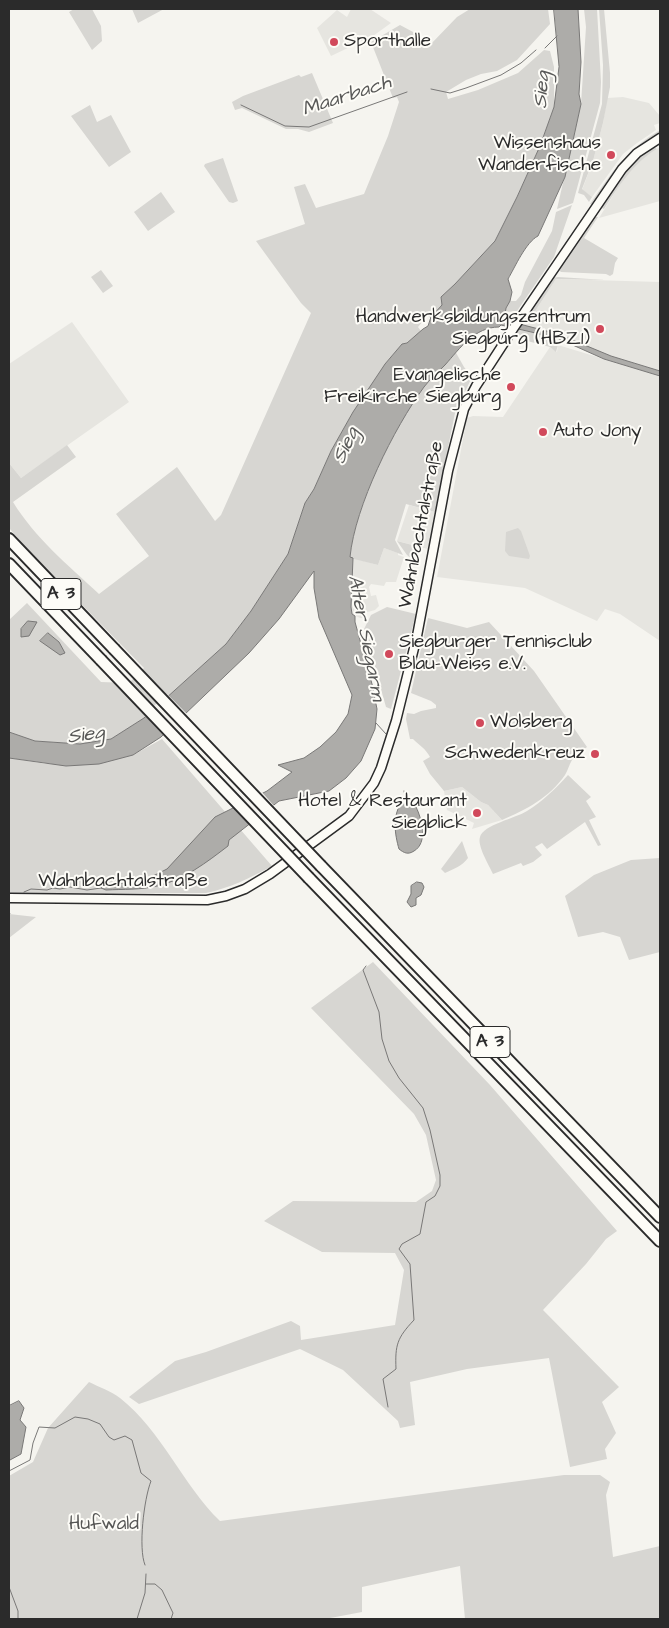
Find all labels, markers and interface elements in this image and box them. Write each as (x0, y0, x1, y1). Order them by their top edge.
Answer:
place label: Sporthalle (344, 31, 431, 53)
marker: Sporthalle (328, 36, 340, 48)
water label: Maarbach (300, 71, 394, 123)
water label: Sieg (530, 71, 556, 109)
place label: Wissenshaus Wanderfische (478, 133, 601, 177)
marker: Wissenshaus Wanderfische (605, 149, 617, 161)
place label: Handwerksbildungszentrum Siegburg (HBZ1) (356, 307, 590, 351)
marker: Handwerksbildungszentrum Siegburg (HBZ1) (594, 323, 606, 335)
place label: Evangelische Freikirche Siegburg (324, 365, 501, 409)
marker: Evangelische Freikirche Siegburg (505, 381, 517, 393)
place label: Auto Jony (553, 421, 641, 443)
water label: Sieg (328, 424, 366, 468)
marker: Auto Jony (537, 426, 549, 438)
street label: Wahnbachtalstraße (395, 440, 449, 610)
water label: Alter Siegarm (341, 573, 389, 703)
road number: A 3 (41, 578, 81, 610)
place label: Siegburger Tennisclub Blau-Weiss e.V. (399, 632, 592, 676)
marker: Siegburger Tennisclub Blau-Weiss e.V. (383, 648, 395, 660)
place label: Wolsberg (490, 712, 572, 734)
marker: Wolsberg (474, 717, 486, 729)
water label: Sieg (66, 722, 106, 750)
place label: Schwedenkreuz (445, 743, 585, 765)
marker: Schwedenkreuz (589, 748, 601, 760)
place label: Hotel & Restaurant Siegblick (298, 791, 467, 835)
marker: Hotel & Restaurant Siegblick (471, 807, 483, 819)
street label: Wahnbachtalstraße (38, 871, 208, 893)
road number: A 3 (470, 1026, 510, 1058)
park label: Hufwald (69, 1514, 139, 1536)

